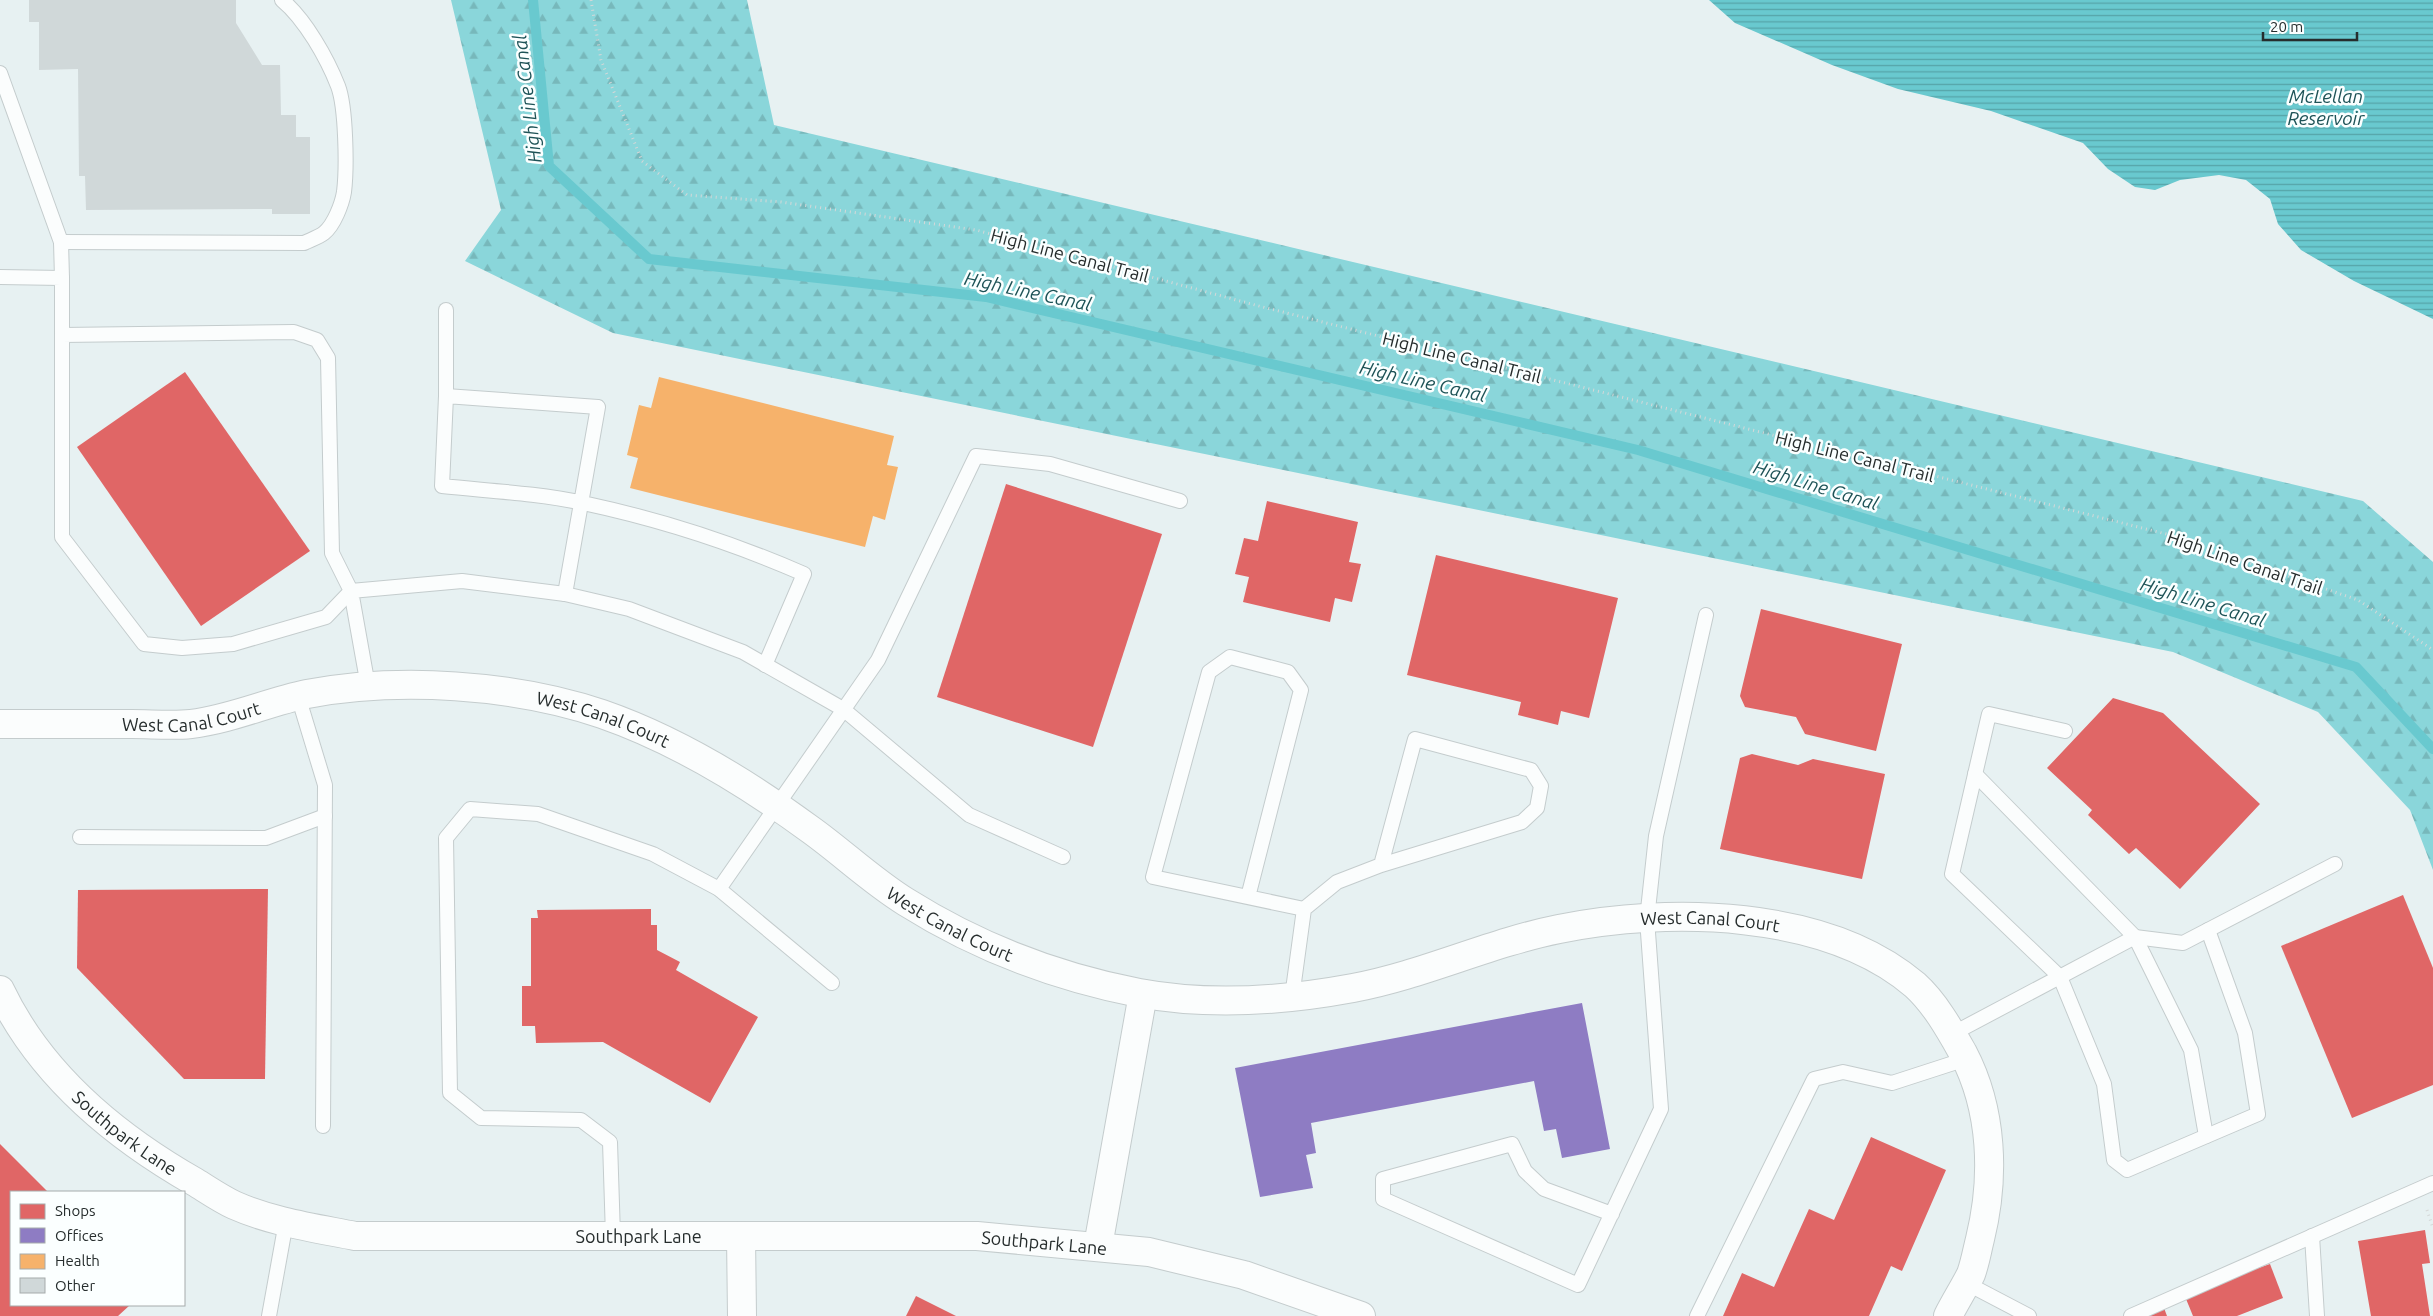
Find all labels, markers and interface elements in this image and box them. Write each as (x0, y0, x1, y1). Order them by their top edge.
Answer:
scale bar (2263, 10, 2357, 42)
text: 20 m (2270, 18, 2303, 35)
water label: High Line Canal (508, 33, 546, 165)
water label: McLellan Reservoir (2287, 85, 2365, 129)
street label: High Line Canal Trail (989, 224, 1151, 286)
water label: High Line Canal (962, 267, 1094, 315)
street label: High Line Canal Trail (1380, 327, 1544, 387)
water label: High Line Canal (1357, 355, 1489, 407)
street label: High Line Canal Trail (1773, 426, 1937, 486)
water label: High Line Canal (1751, 455, 1881, 515)
street label: High Line Canal Trail (2165, 526, 2325, 598)
water label: High Line Canal (2138, 573, 2269, 632)
street label: West Canal Court (535, 687, 673, 751)
street label: West Canal Court (122, 697, 263, 735)
street label: West Canal Court (883, 882, 1016, 965)
street label: West Canal Court (1640, 907, 1782, 935)
street label: Southpark Lane (69, 1086, 181, 1179)
legend (10, 1191, 185, 1306)
text: Shops (55, 1202, 96, 1219)
street label: Southpark Lane (576, 1226, 702, 1246)
street label: Southpark Lane (981, 1226, 1108, 1258)
text: Offices (55, 1227, 103, 1244)
text: Health (55, 1252, 100, 1269)
text: Other (55, 1277, 95, 1294)

